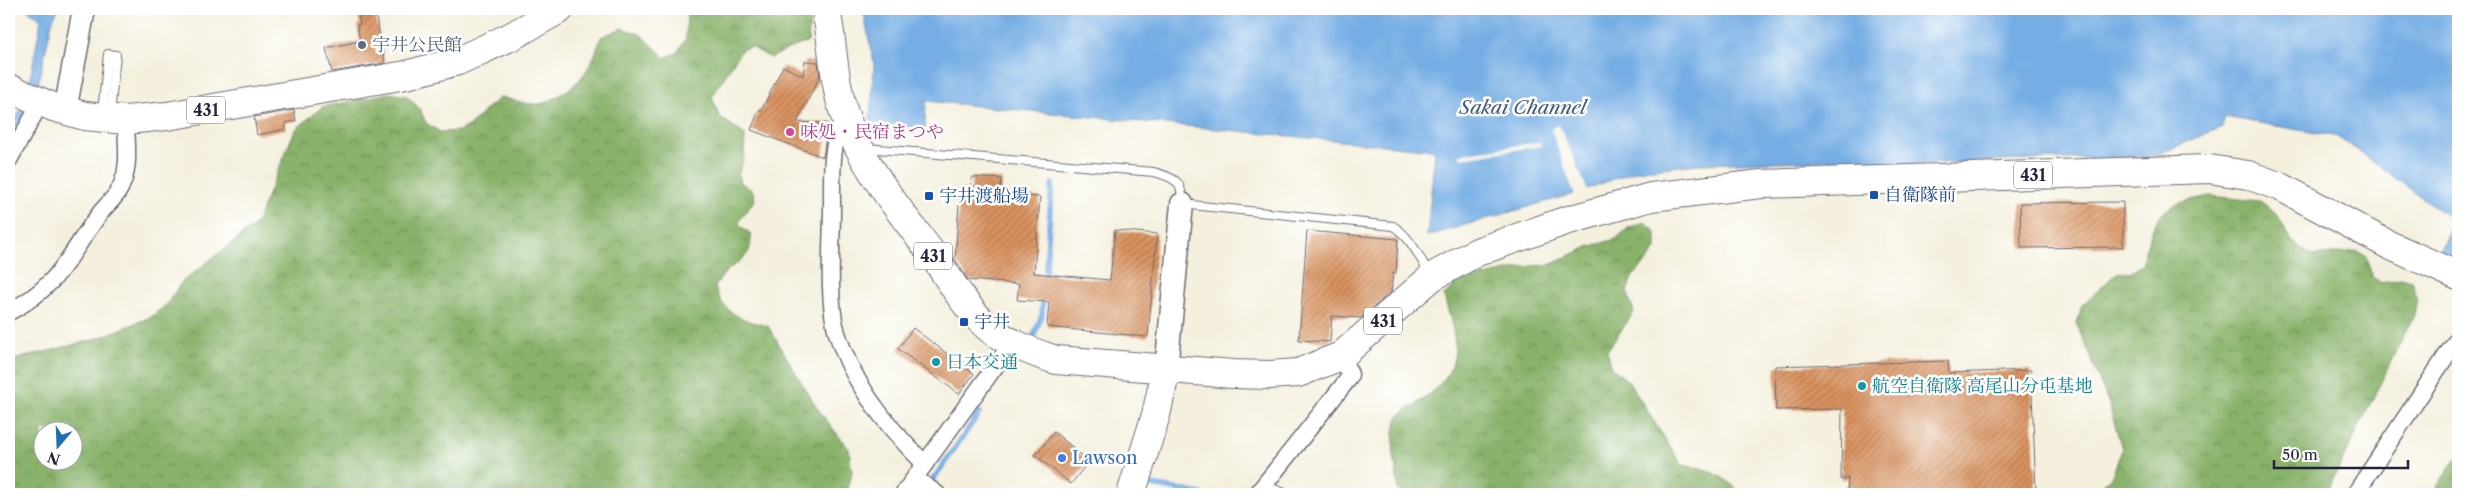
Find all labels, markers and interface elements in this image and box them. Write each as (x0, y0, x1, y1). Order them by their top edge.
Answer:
place label: 宇井公民館 (372, 34, 462, 56)
marker: 宇井公民館 (356, 39, 368, 51)
road number: 431 (187, 96, 225, 124)
water label: Sakai Channel (1459, 96, 1588, 119)
place label: 味処・民宿まつや (800, 121, 944, 143)
marker: 味処・民宿まつや (784, 126, 796, 138)
road number: 431 (2014, 162, 2052, 188)
place label: 自衛隊前 (1884, 184, 1956, 206)
place label: 宇井渡船場 (939, 185, 1029, 207)
marker: 自衛隊前 (1868, 189, 1880, 201)
marker: 宇井渡船場 (923, 190, 935, 202)
road number: 431 (914, 242, 952, 270)
road number: 431 (1364, 308, 1402, 334)
place label: 宇井 (974, 311, 1010, 333)
marker: 宇井 (958, 316, 970, 328)
place label: 日本交通 (946, 351, 1018, 373)
marker: 日本交通 (930, 356, 942, 368)
place label: 航空自衛隊 高尾山分屯基地 (1872, 375, 2093, 397)
marker: 航空自衛隊 高尾山分屯基地 (1856, 380, 1868, 392)
north arrow (32, 420, 82, 470)
scale bar (2274, 438, 2408, 470)
text: 50 m (2282, 445, 2318, 464)
place label: Lawson (1072, 447, 1138, 469)
text: N (45, 448, 62, 469)
marker: Lawson (1056, 452, 1068, 464)

